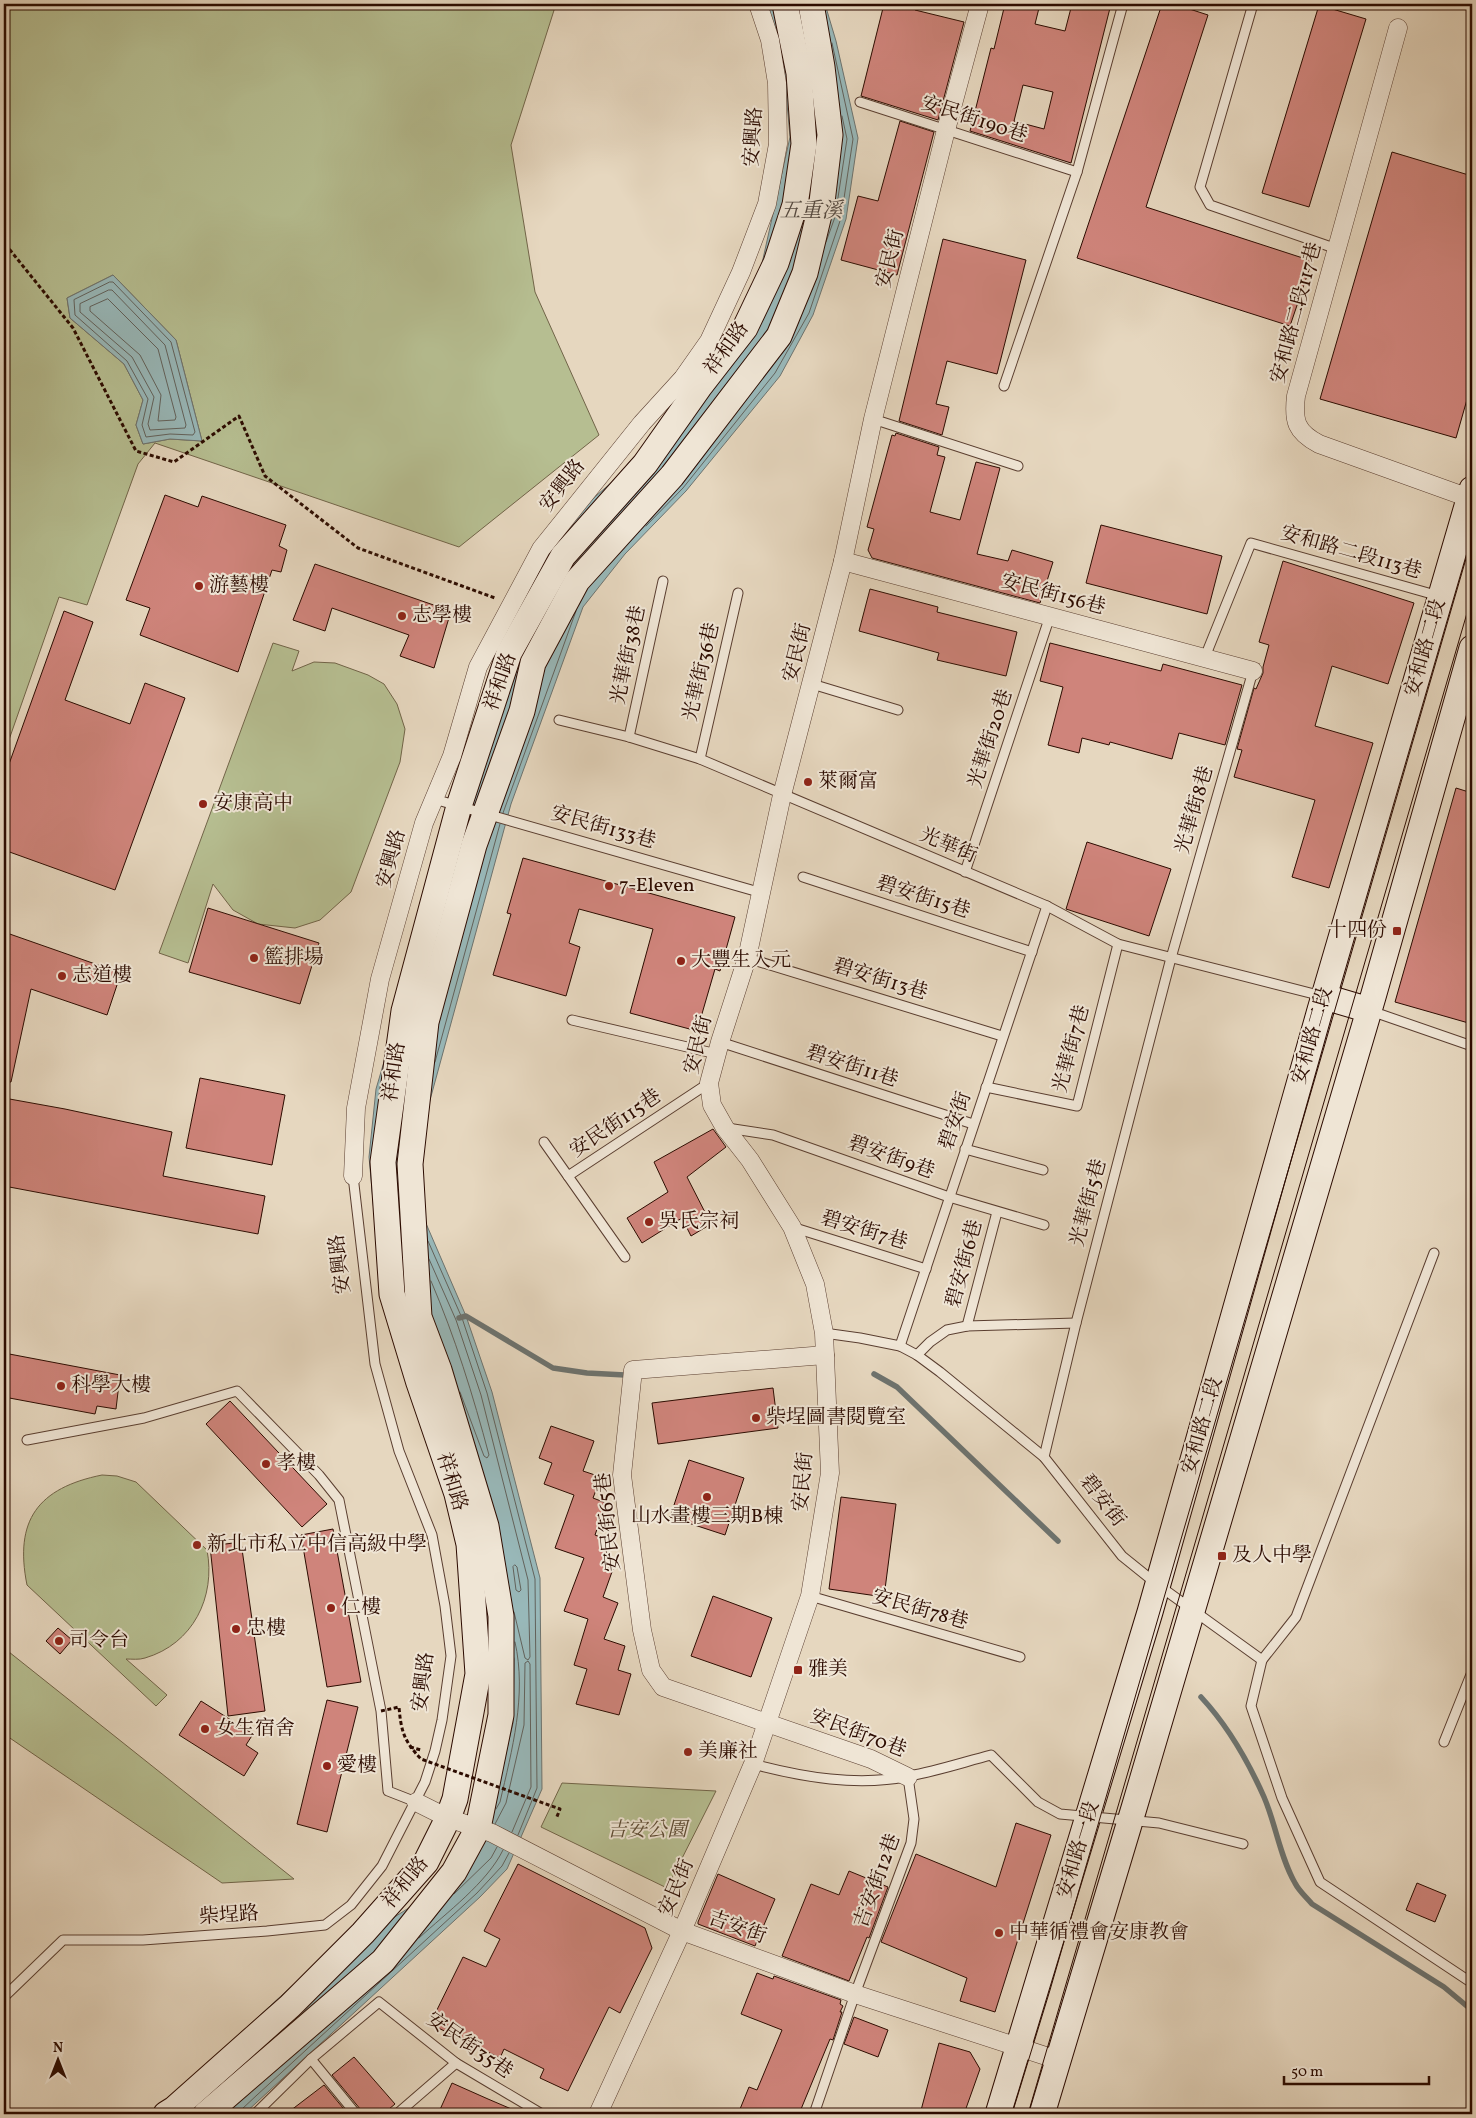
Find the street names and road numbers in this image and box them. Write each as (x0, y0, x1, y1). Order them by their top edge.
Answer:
street label: 安民街190巷 (917, 90, 1031, 150)
street label: 安興路 (738, 106, 770, 168)
street label: 安民街 (870, 227, 912, 291)
street label: 安和路二段117巷 (1265, 239, 1329, 387)
street label: 祥和路 (698, 317, 756, 381)
street label: 安興路 (533, 454, 593, 518)
street label: 安和路二段113巷 (1277, 519, 1425, 587)
street label: 安民街156巷 (997, 568, 1109, 622)
street label: 安和路二段 (1399, 596, 1453, 700)
street label: 光華街38巷 (605, 603, 653, 707)
street label: 光華街36巷 (677, 620, 727, 724)
street label: 安民街 (777, 621, 819, 685)
street label: 祥和路 (478, 649, 524, 715)
street label: 光華街20巷 (962, 686, 1020, 792)
street label: 光華街8巷 (1169, 763, 1221, 857)
street label: 安民街133巷 (547, 800, 659, 856)
street label: 光華街 (915, 821, 981, 871)
street label: 安興路 (371, 826, 413, 892)
street label: 碧安街15巷 (872, 870, 974, 926)
street label: 碧安街13巷 (829, 952, 931, 1008)
street label: 安和路二段 (1286, 984, 1340, 1088)
street label: 光華街7巷 (1047, 1002, 1097, 1096)
street label: 安民街 (678, 1013, 720, 1077)
street label: 碧安街11巷 (802, 1039, 902, 1095)
street label: 祥和路 (377, 1040, 413, 1104)
street label: 安民街115巷 (565, 1083, 667, 1165)
street label: 碧安街 (933, 1088, 979, 1154)
street label: 碧安街9巷 (844, 1129, 938, 1187)
street label: 光華街5巷 (1064, 1156, 1114, 1250)
street label: 碧安街7巷 (817, 1204, 911, 1258)
street label: 碧安街6巷 (940, 1217, 990, 1311)
street label: 安興路 (323, 1233, 359, 1295)
street label: 安和路二段 (1176, 1374, 1230, 1478)
street label: 祥和路 (429, 1449, 473, 1515)
street label: 安民街 (787, 1451, 821, 1513)
street label: 碧安街 (1072, 1469, 1132, 1533)
street label: 安民街65巷 (590, 1471, 628, 1573)
street label: 安民街78巷 (868, 1583, 972, 1637)
street label: 安興路 (406, 1651, 442, 1713)
street label: 安民街70巷 (806, 1703, 910, 1765)
street label: 安和路一段 (1051, 1798, 1107, 1902)
street label: 吉安街12巷 (848, 1830, 908, 1932)
street label: 祥和路 (376, 1851, 436, 1915)
street label: 安民街 (652, 1855, 702, 1921)
street label: 柴埕路 (198, 1900, 260, 1932)
street label: 吉安街 (704, 1905, 770, 1951)
street label: 安民街35巷 (420, 2006, 518, 2086)

